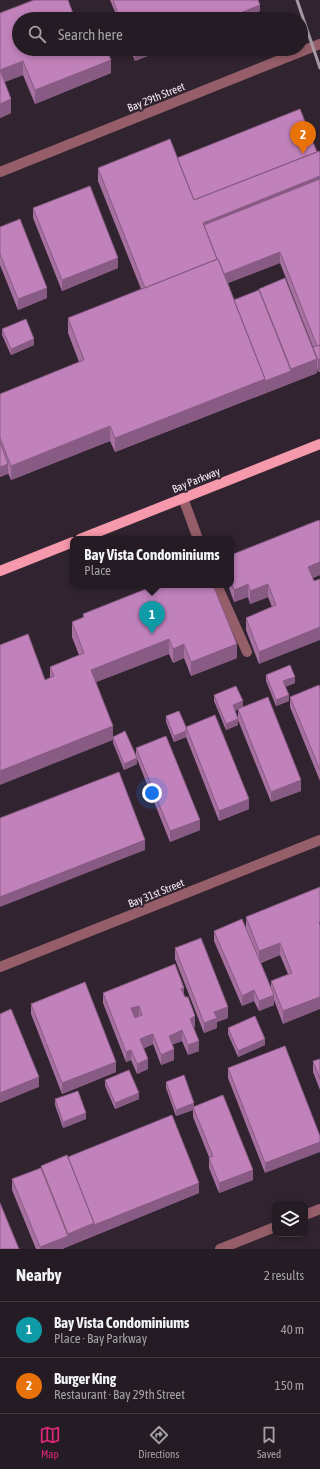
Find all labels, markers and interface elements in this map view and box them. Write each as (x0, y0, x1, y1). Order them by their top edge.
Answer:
search box (12, 12, 308, 56)
icon: search (26, 23, 48, 45)
text: Search here (58, 26, 123, 43)
street label: Bay 29th Street (126, 80, 186, 114)
pin: 2 (290, 121, 316, 154)
street label: Bay Parkway (170, 465, 222, 495)
popup (70, 536, 234, 588)
text: Bay Vista Condominiums (84, 546, 220, 563)
text: Place (84, 563, 111, 578)
pin: 1 (139, 601, 165, 634)
your location (142, 783, 162, 803)
street label: Bay 31st Street (126, 876, 186, 910)
map controls (272, 1201, 308, 1237)
button: layers (272, 1201, 308, 1237)
text: Nearby (16, 1265, 62, 1285)
text: 2 results (264, 1268, 304, 1283)
text: Bay Vista Condominiums (54, 1314, 189, 1331)
text: 1 (26, 1322, 32, 1337)
text: 40 m (281, 1322, 304, 1337)
text: Place · Bay Parkway (54, 1331, 147, 1346)
text: Burger King (54, 1370, 116, 1387)
text: 2 (26, 1378, 32, 1393)
text: 150 m (275, 1378, 304, 1393)
text: Restaurant · Bay 29th Street (54, 1387, 185, 1402)
tab: Map (39, 1424, 61, 1460)
tab: Directions (138, 1424, 179, 1460)
tab: Saved (257, 1424, 281, 1460)

